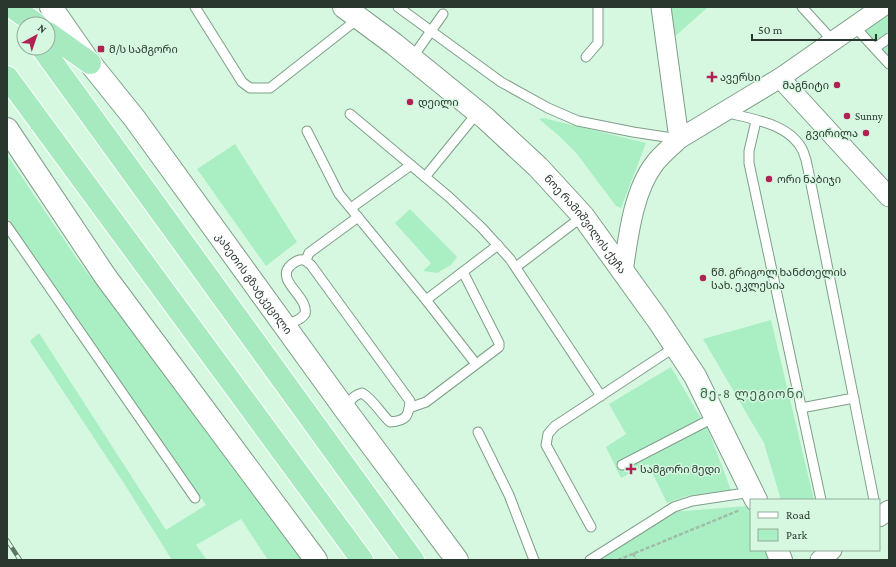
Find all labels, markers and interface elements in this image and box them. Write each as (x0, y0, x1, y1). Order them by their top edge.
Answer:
north arrow (16, 16, 56, 56)
scale bar (752, 16, 876, 42)
text: N (36, 21, 50, 36)
text: 50 m (758, 23, 783, 37)
place label: მ/ს სამგორი (109, 43, 178, 56)
marker: მ/ს სამგორი (96, 44, 106, 54)
place label: ავერსი (720, 71, 760, 84)
marker: ავერსი (707, 72, 717, 82)
place label: მაგნიტი (782, 79, 829, 92)
marker: მაგნიტი (832, 80, 842, 90)
place label: დეილი (418, 96, 459, 109)
marker: დეილი (405, 97, 415, 107)
place label: Sunny (855, 110, 884, 123)
marker: Sunny (842, 111, 852, 121)
place label: გვირილა (806, 127, 858, 140)
marker: გვირილა (861, 128, 871, 138)
street label: ნოე რამიშვილის ქუჩა (542, 172, 629, 276)
place label: ორი ნაბიჯი (777, 173, 841, 186)
marker: ორი ნაბიჯი (764, 174, 774, 184)
street label: კახეთის გზატკეცილი (213, 230, 295, 336)
place label: წმ. გრიგოლ ხანძთელის სახ. ეკლესია (711, 266, 847, 292)
marker: წმ. გრიგოლ ხანძთელის სახ. ეკლესია (698, 273, 708, 283)
district label: მე-8 ლეგიონი (700, 386, 804, 402)
marker: სამგორი მედი (625, 463, 637, 475)
place label: სამგორი მედი (640, 463, 720, 476)
legend (750, 499, 880, 551)
text: Road (786, 508, 811, 522)
text: Park (786, 528, 808, 542)

